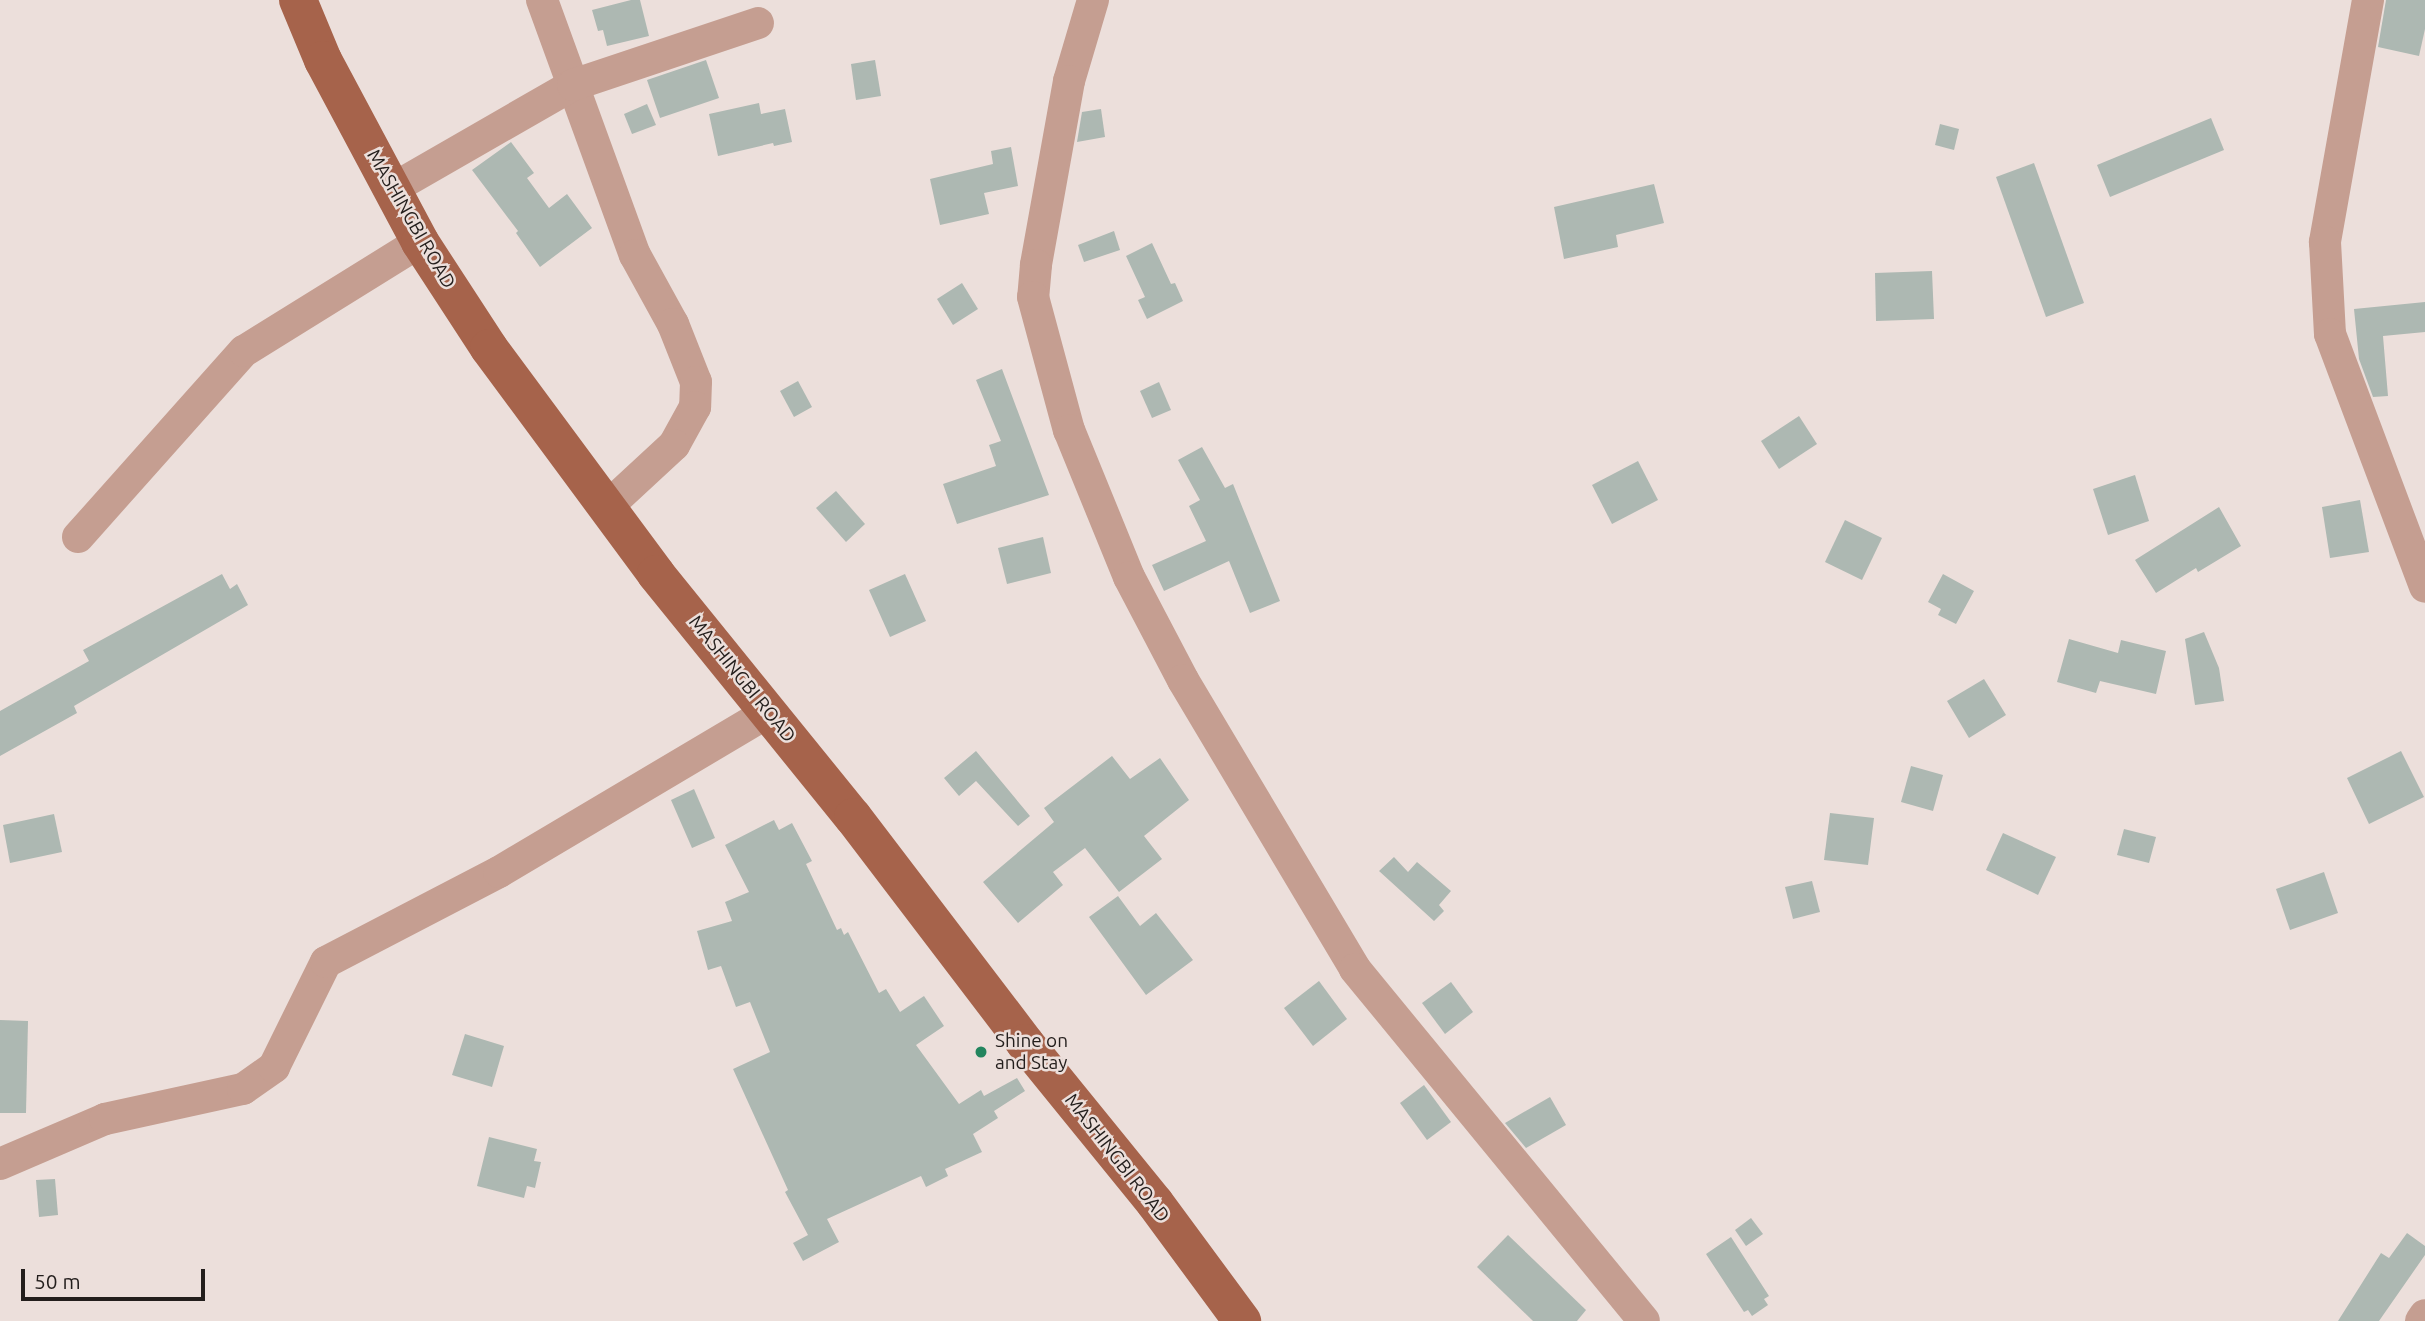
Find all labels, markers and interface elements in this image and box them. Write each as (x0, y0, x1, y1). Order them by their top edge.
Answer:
street label: MASHINGBI ROAD (362, 145, 460, 293)
street label: MASHINGBI ROAD (684, 611, 800, 747)
place label: Shine on and Stay (995, 1030, 1068, 1074)
marker: Shine on and Stay (973, 1044, 989, 1060)
street label: MASHINGBI ROAD (1060, 1089, 1174, 1227)
scale bar (24, 1254, 208, 1298)
text: 50 m (34, 1269, 81, 1293)

